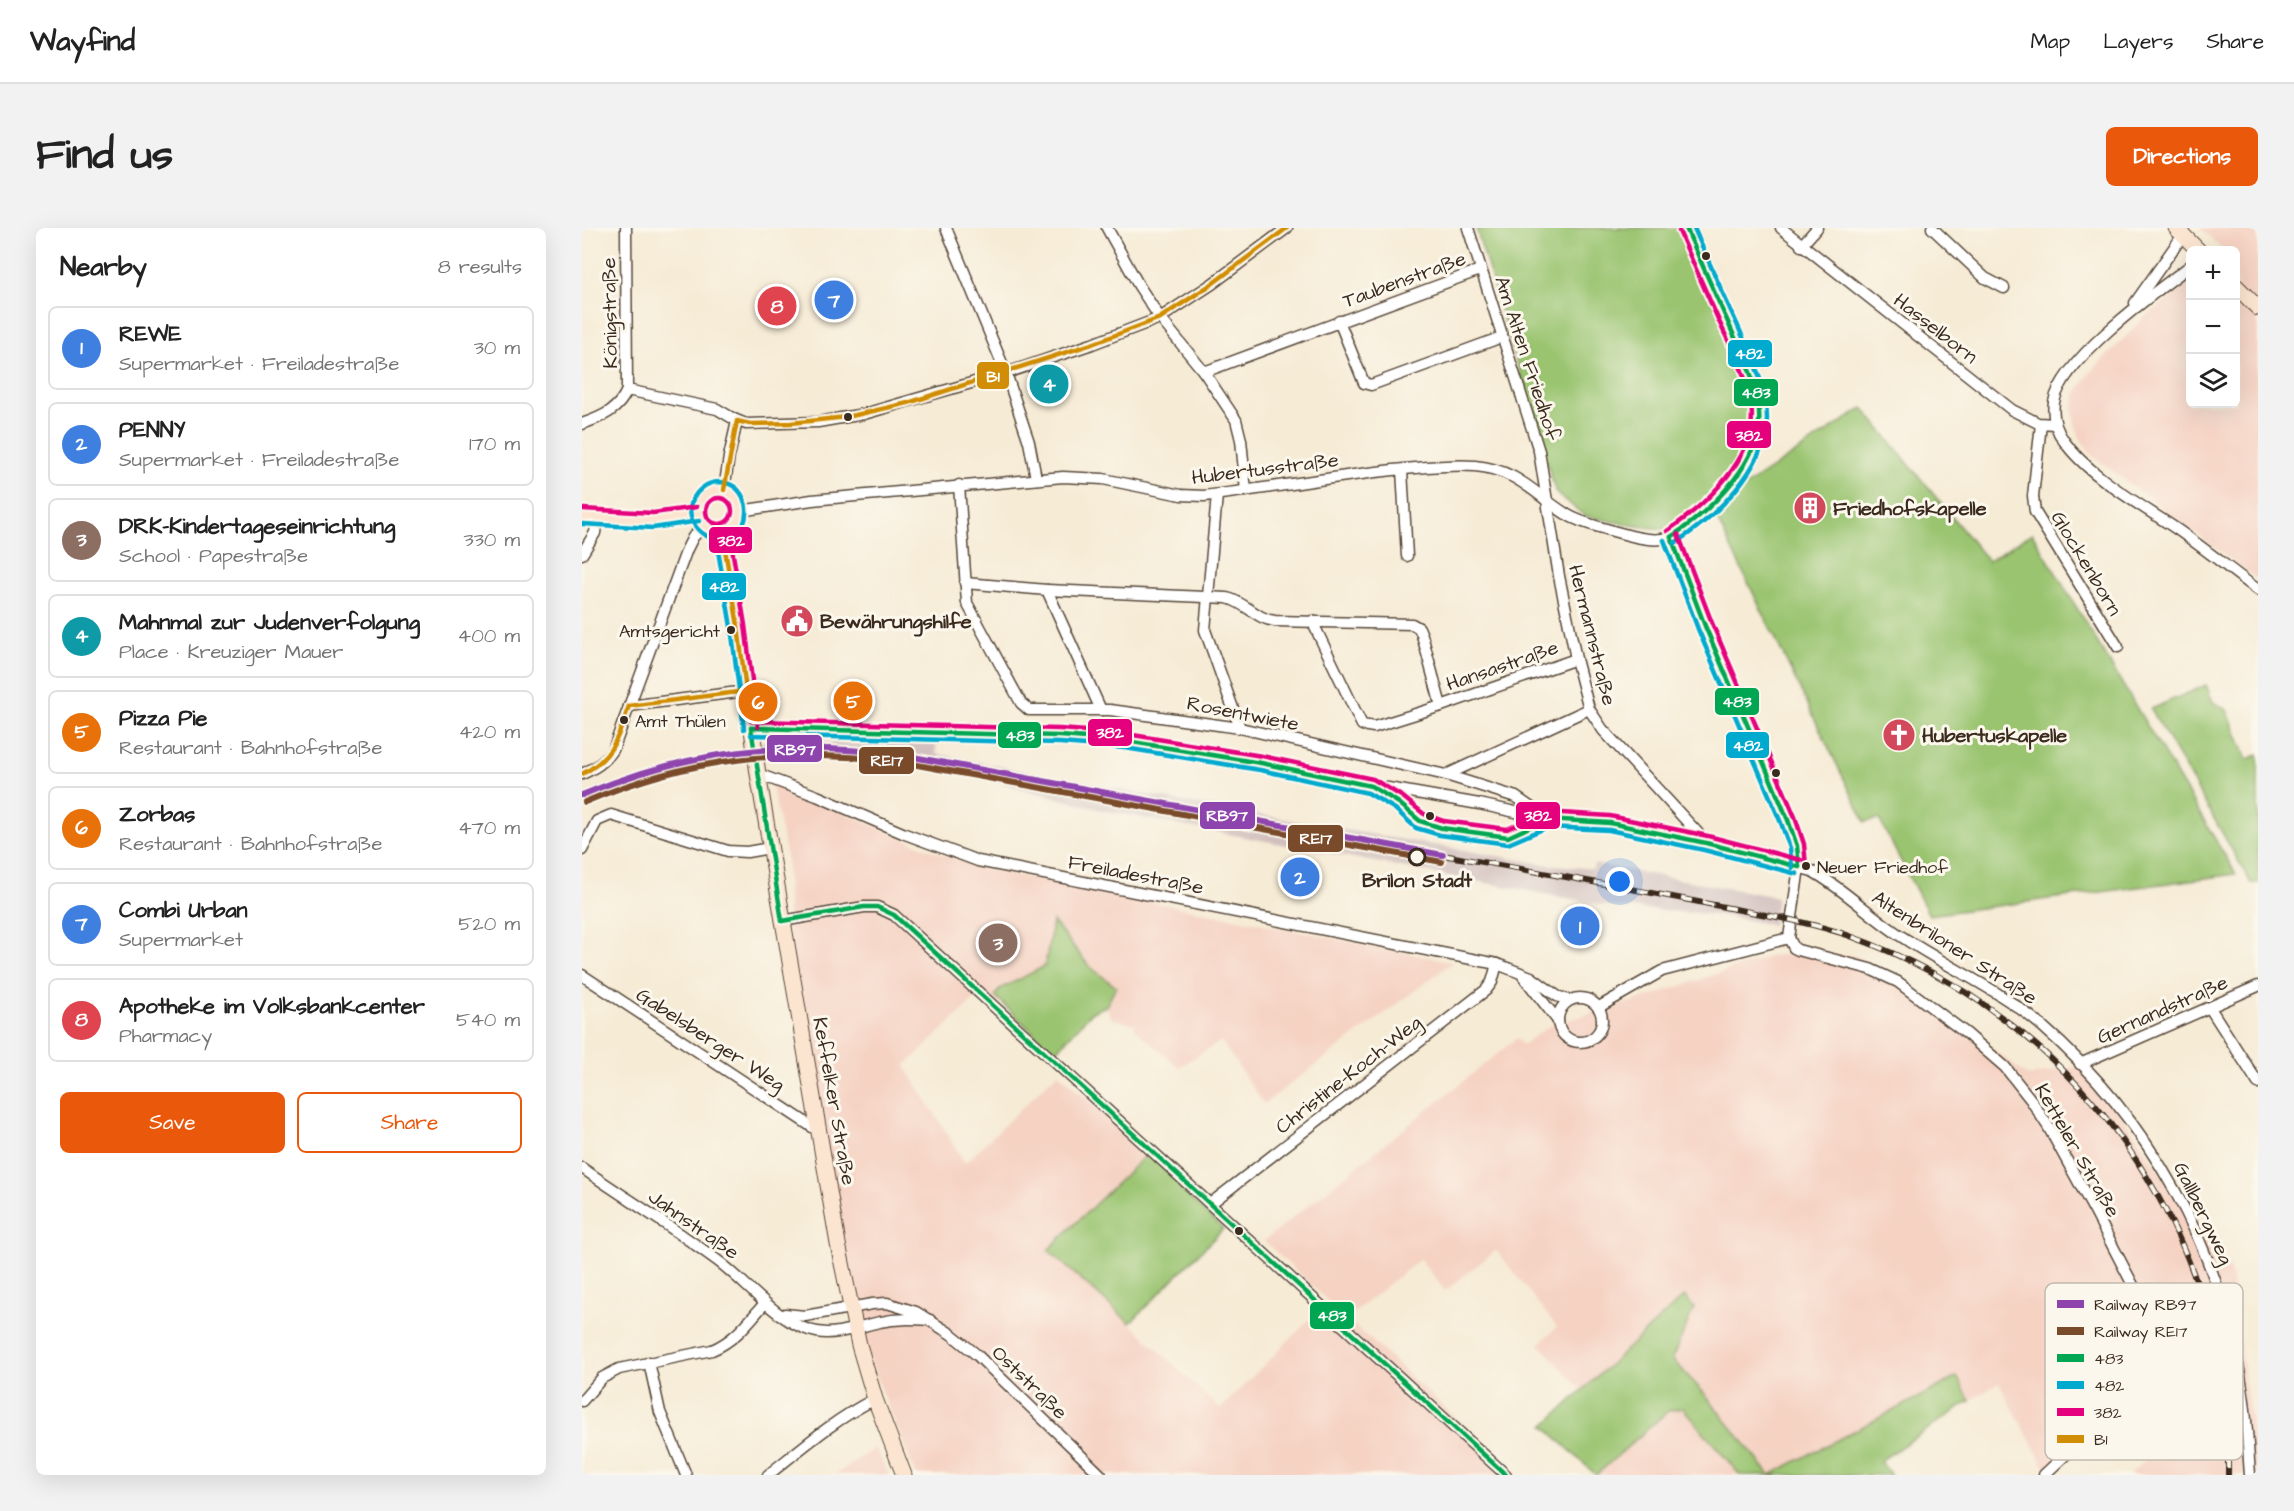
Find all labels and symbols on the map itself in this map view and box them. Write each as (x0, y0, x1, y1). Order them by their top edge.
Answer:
street label: Taubenstraße (1339, 245, 1470, 315)
unlabelled marker (1700, 250, 1712, 262)
street label: Königstraße (595, 257, 626, 369)
street label: Am Alten Friedhof (1487, 273, 1567, 444)
pin: 7 (814, 278, 854, 322)
pin: 8 (758, 284, 796, 328)
street label: Hasselborn (1887, 287, 1983, 371)
line badge: 482 (1727, 339, 1773, 368)
text: 482 (1735, 343, 1766, 365)
line badge: B1 (976, 361, 1010, 390)
pin: 4 (1030, 362, 1068, 406)
text: B1 (986, 366, 1001, 388)
line badge: 483 (1733, 378, 1779, 407)
text: 483 (1741, 382, 1772, 404)
unlabelled marker (842, 411, 854, 423)
line badge: 382 (1726, 420, 1772, 449)
text: 382 (1734, 425, 1764, 447)
street label: Hubertusstraße (1190, 446, 1340, 492)
building icon: Friedhofskapelle (1792, 490, 1828, 526)
place label: Friedhofskapelle (1833, 495, 1987, 523)
street label: Glockenborn (2044, 506, 2128, 621)
line badge: 382 (708, 526, 753, 554)
text: 382 (716, 530, 746, 552)
street label: Hermannstraße (1561, 562, 1623, 709)
line badge: 482 (701, 572, 747, 601)
text: 482 (709, 576, 740, 598)
public building icon: Bewährungshilfe (779, 603, 815, 639)
place label: Bewährungshilfe (820, 608, 972, 637)
place label: Amtsgericht (619, 619, 721, 645)
marker: Amtsgericht (725, 624, 737, 636)
street label: Hansastraße (1443, 634, 1562, 698)
pin: 5 (834, 678, 872, 724)
pin: 6 (738, 680, 777, 724)
line badge: 483 (1714, 687, 1760, 716)
street label: Rosentwiete (1184, 689, 1301, 739)
text: 483 (1722, 691, 1753, 713)
place label: Amt Thülen (635, 709, 726, 734)
marker: Amt Thülen (618, 714, 630, 726)
church icon: Hubertuskapelle (1881, 717, 1917, 753)
line badge: 382 (1087, 718, 1133, 747)
line badge: 483 (997, 721, 1042, 749)
text: 382 (1095, 722, 1125, 744)
place label: Hubertuskapelle (1922, 722, 2067, 750)
text: 483 (1005, 725, 1036, 747)
line badge: 482 (1725, 731, 1770, 759)
line badge: RB97 (766, 734, 823, 763)
text: 482 (1733, 735, 1764, 757)
text: RB97 (774, 739, 816, 761)
line badge: RE17 (858, 746, 915, 775)
text: RE17 (871, 750, 904, 772)
unlabelled marker (1770, 767, 1782, 779)
line badge: RB97 (1199, 801, 1256, 830)
line badge: 382 (1515, 801, 1561, 830)
text: RB97 (1206, 805, 1248, 827)
text: 382 (1523, 805, 1553, 827)
unlabelled marker (1424, 810, 1436, 822)
line badge: RE17 (1287, 824, 1344, 853)
text: RE17 (1300, 828, 1333, 850)
street label: Freiladestraße (1066, 848, 1206, 902)
marker: Brilon Stadt (1408, 848, 1426, 866)
pin: 2 (1280, 854, 1320, 900)
place label: Neuer Friedhof (1817, 855, 1948, 880)
marker: Neuer Friedhof (1800, 860, 1812, 872)
place label: Brilon Stadt (1362, 867, 1473, 895)
your location (1605, 867, 1634, 896)
street label: Altenbriloner Straße (1866, 884, 2043, 1012)
pin: 1 (1560, 904, 1600, 948)
pin: 3 (978, 920, 1018, 966)
street label: Gernandstraße (2093, 968, 2232, 1051)
street label: Gabelsberger Weg (630, 981, 790, 1099)
street label: Christine-Koch-Weg (1270, 1009, 1428, 1142)
street label: Keffelker Straße (805, 1015, 863, 1187)
street label: Ketteler Straße (2027, 1078, 2127, 1223)
street label: Gallbergweg (2165, 1157, 2240, 1270)
street label: Jahnstraße (642, 1183, 745, 1267)
unlabelled marker (1233, 1225, 1245, 1237)
legend (2045, 1283, 2243, 1460)
text: Railway RB97 (2094, 1294, 2197, 1317)
line badge: 483 (1309, 1301, 1355, 1330)
text: 483 (1317, 1305, 1348, 1327)
text: Railway RE17 (2094, 1321, 2188, 1344)
street label: Oststraße (985, 1339, 1074, 1426)
text: 483 (2094, 1348, 2123, 1370)
text: 482 (2094, 1375, 2124, 1397)
text: 382 (2094, 1402, 2122, 1424)
text: B1 (2094, 1429, 2107, 1451)

